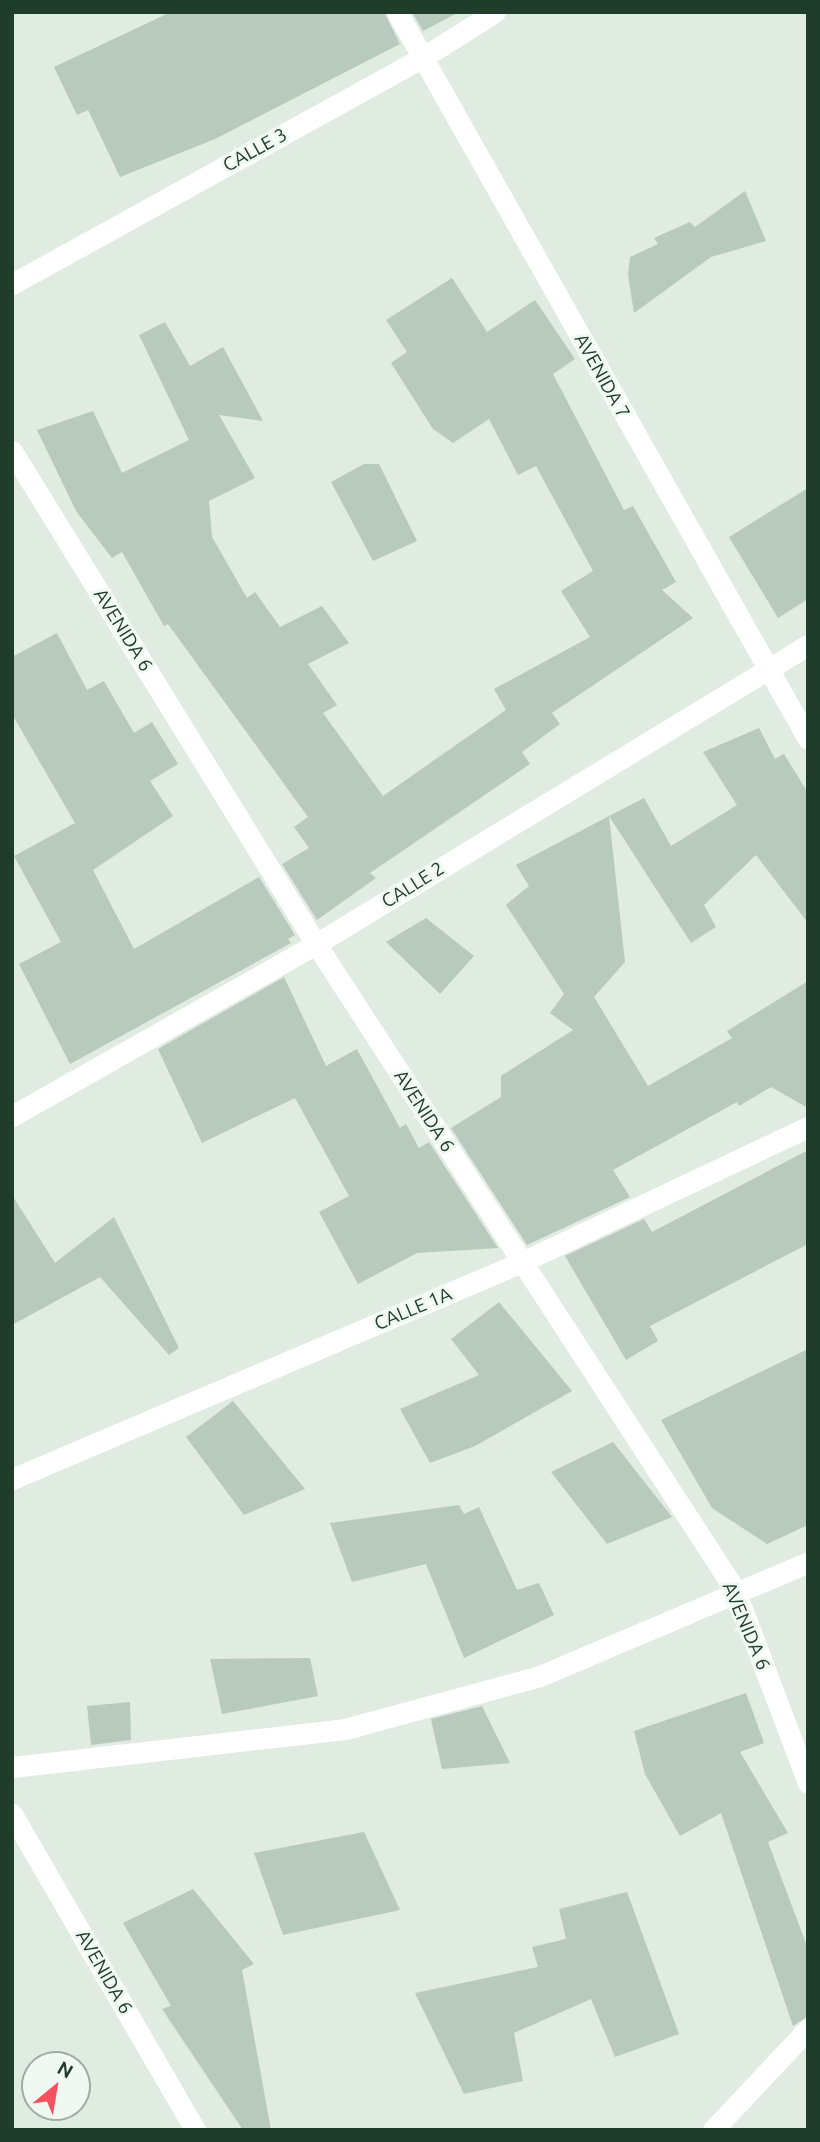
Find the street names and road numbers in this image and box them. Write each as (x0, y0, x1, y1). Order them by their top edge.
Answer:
street label: CALLE 3 (219, 123, 291, 177)
street label: AVENIDA 7 (569, 330, 635, 422)
street label: AVENIDA 6 (89, 584, 157, 676)
street label: CALLE 2 (377, 857, 449, 913)
street label: AVENIDA 6 (389, 1066, 459, 1156)
street label: CALLE 1A (371, 1283, 455, 1335)
street label: AVENIDA 6 (717, 1579, 775, 1673)
street label: AVENIDA 6 (71, 1926, 137, 2018)

